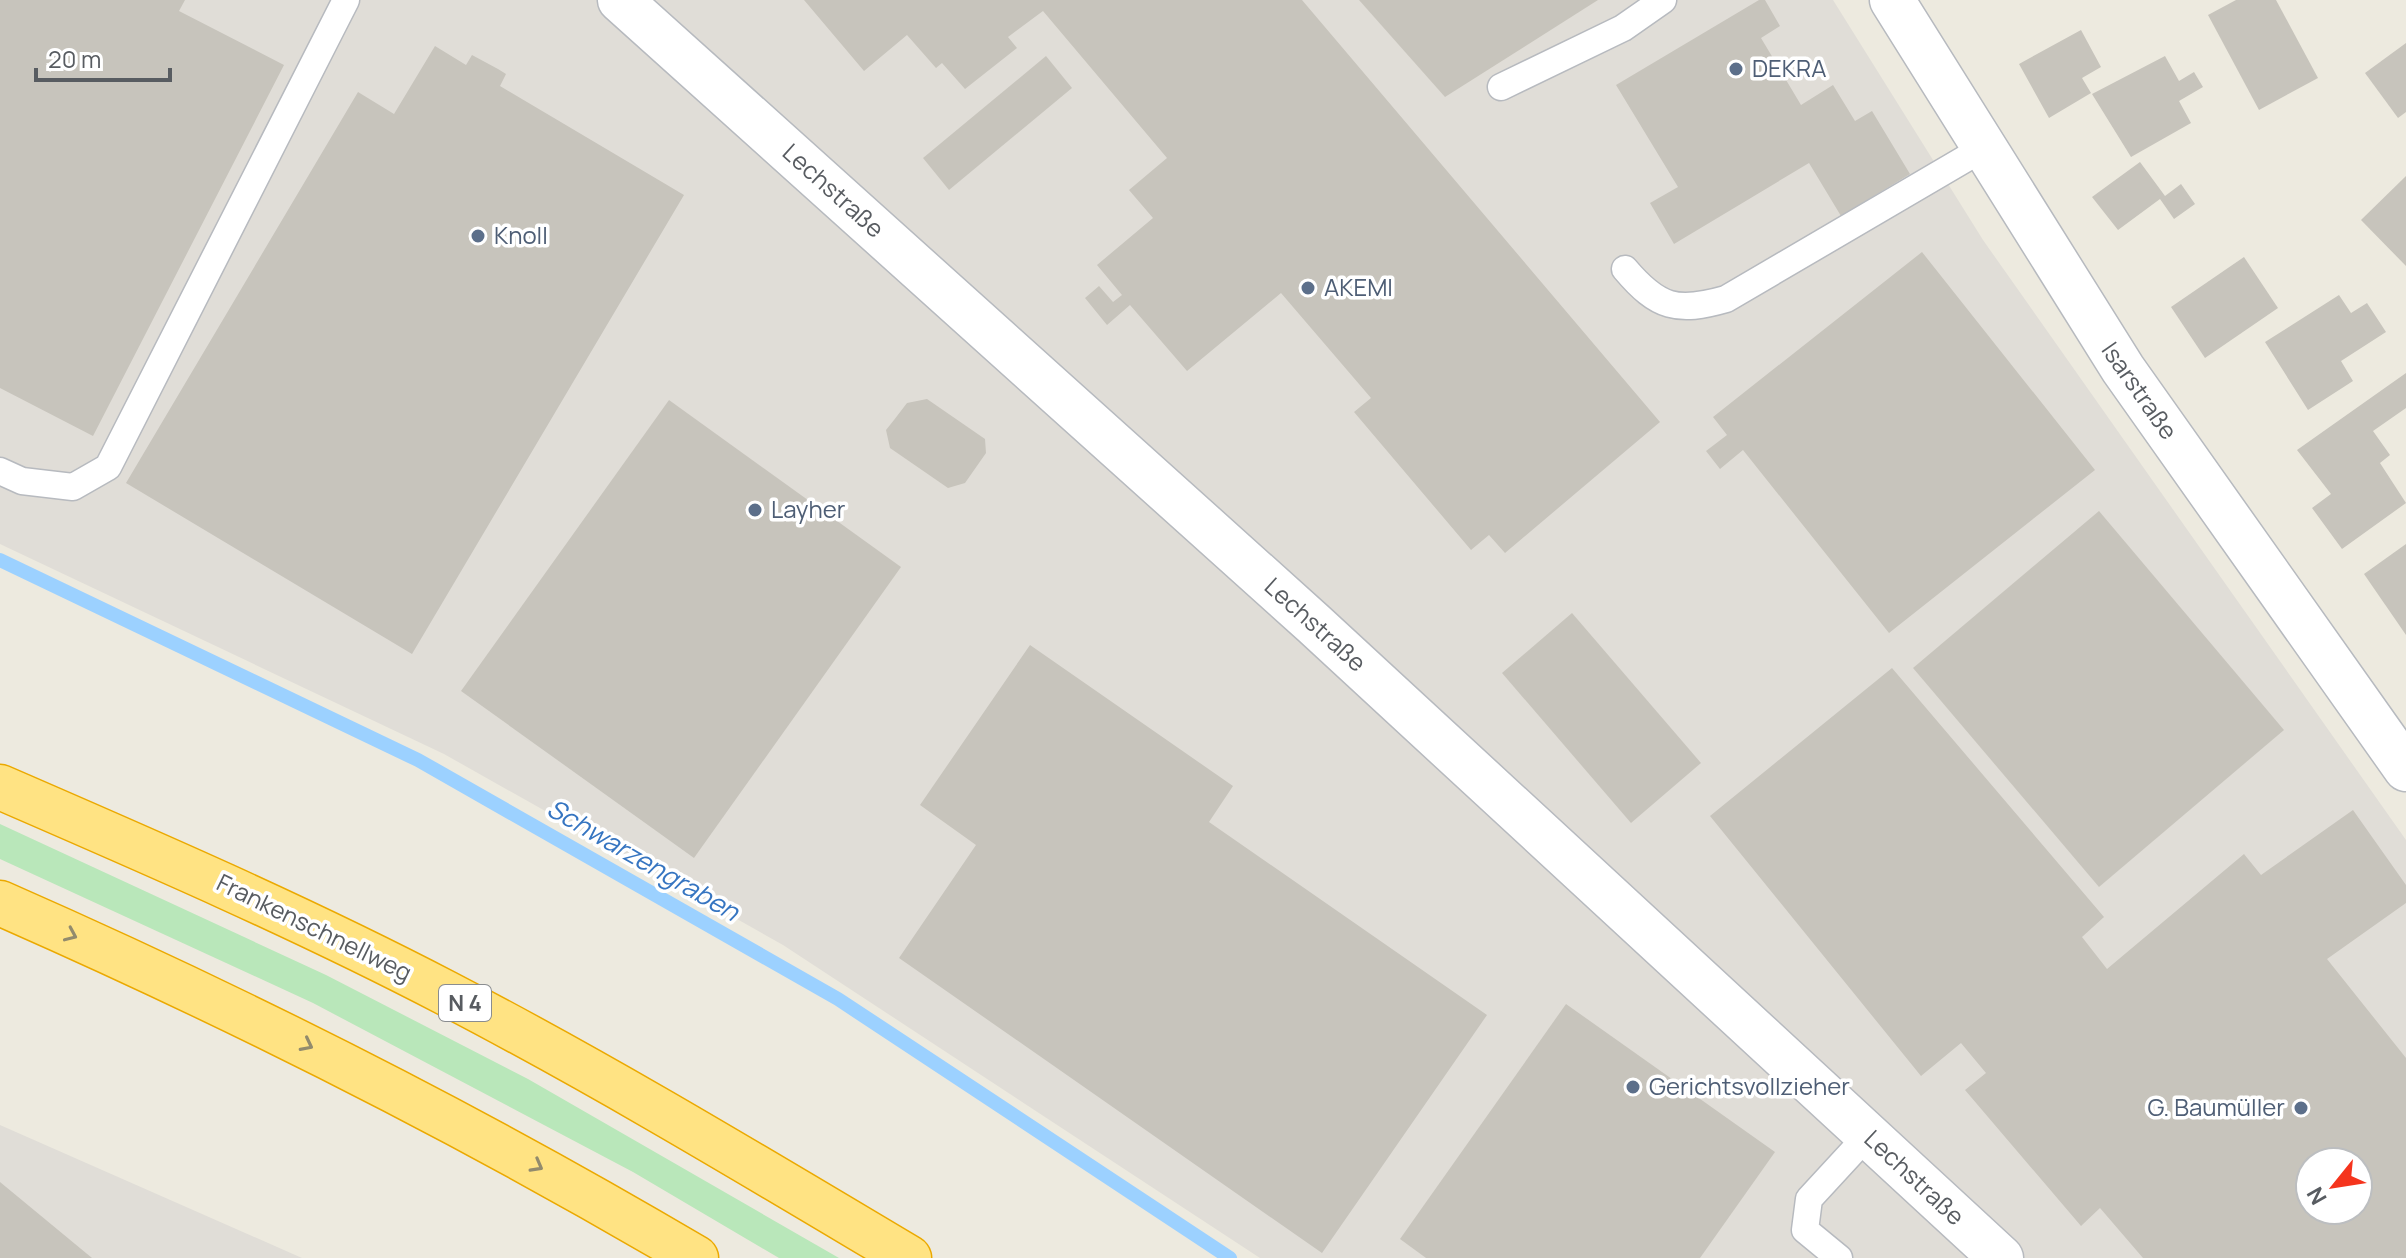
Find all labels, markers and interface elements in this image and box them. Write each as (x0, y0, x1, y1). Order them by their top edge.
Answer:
scale bar (36, 32, 170, 82)
text: 20 m (48, 42, 101, 75)
place label: DEKRA (1752, 51, 1826, 84)
marker: DEKRA (1727, 60, 1745, 78)
street label: Lechstraße (776, 135, 892, 244)
place label: Knoll (494, 218, 548, 251)
marker: Knoll (469, 227, 487, 245)
place label: AKEMI (1324, 270, 1393, 303)
marker: AKEMI (1299, 279, 1317, 297)
street label: Isarstraße (2095, 335, 2186, 445)
place label: Layher (771, 492, 846, 525)
marker: Layher (746, 501, 764, 519)
street label: Lechstraße (1258, 569, 1374, 678)
water label: Schwarzengraben (541, 790, 747, 930)
street label: Frankenschnellweg (212, 865, 418, 988)
one-way arrow (63, 925, 78, 941)
road number: N 4 (439, 985, 491, 1021)
one-way arrow (298, 1035, 313, 1051)
place label: Gerichtsvollzieher (1649, 1069, 1850, 1102)
marker: Gerichtsvollzieher (1624, 1078, 1642, 1096)
place label: G. Baumüller (2148, 1090, 2285, 1123)
marker: G. Baumüller (2292, 1099, 2310, 1117)
street label: Lechstraße (1858, 1122, 1972, 1232)
north arrow (2294, 1146, 2374, 1226)
one-way arrow (528, 1157, 543, 1172)
text: N (2300, 1182, 2334, 1210)

